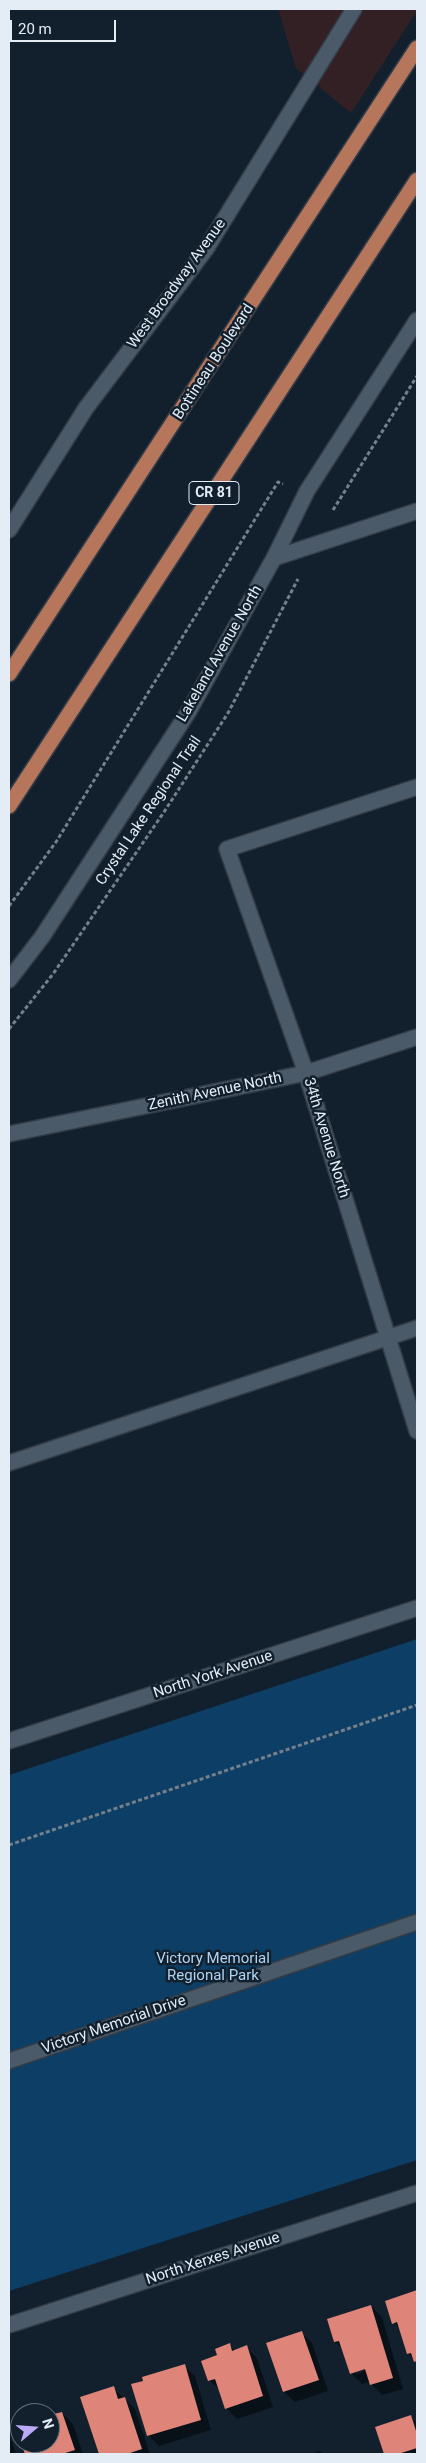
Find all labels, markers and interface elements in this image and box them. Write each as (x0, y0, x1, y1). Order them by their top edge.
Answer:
scale bar (12, 10, 119, 42)
text: 20 m (18, 20, 52, 38)
street label: West Broadway Avenue (124, 216, 230, 352)
street label: Bottineau Boulevard (170, 301, 258, 423)
road number: CR 81 (189, 482, 239, 504)
street label: Lakeland Avenue North (174, 583, 266, 725)
street label: Crystal Lake Regional Trail (92, 733, 206, 889)
street label: Zenith Avenue North (146, 1069, 284, 1115)
street label: 34th Avenue North (299, 1076, 353, 1200)
street label: North York Avenue (151, 1647, 275, 1703)
park label: Victory Memorial Regional Park (156, 1950, 270, 1985)
street label: Victory Memorial Drive (40, 1992, 188, 2058)
street label: North Xerxes Avenue (144, 2229, 282, 2289)
north arrow (10, 2403, 60, 2453)
text: N (39, 2416, 57, 2431)

